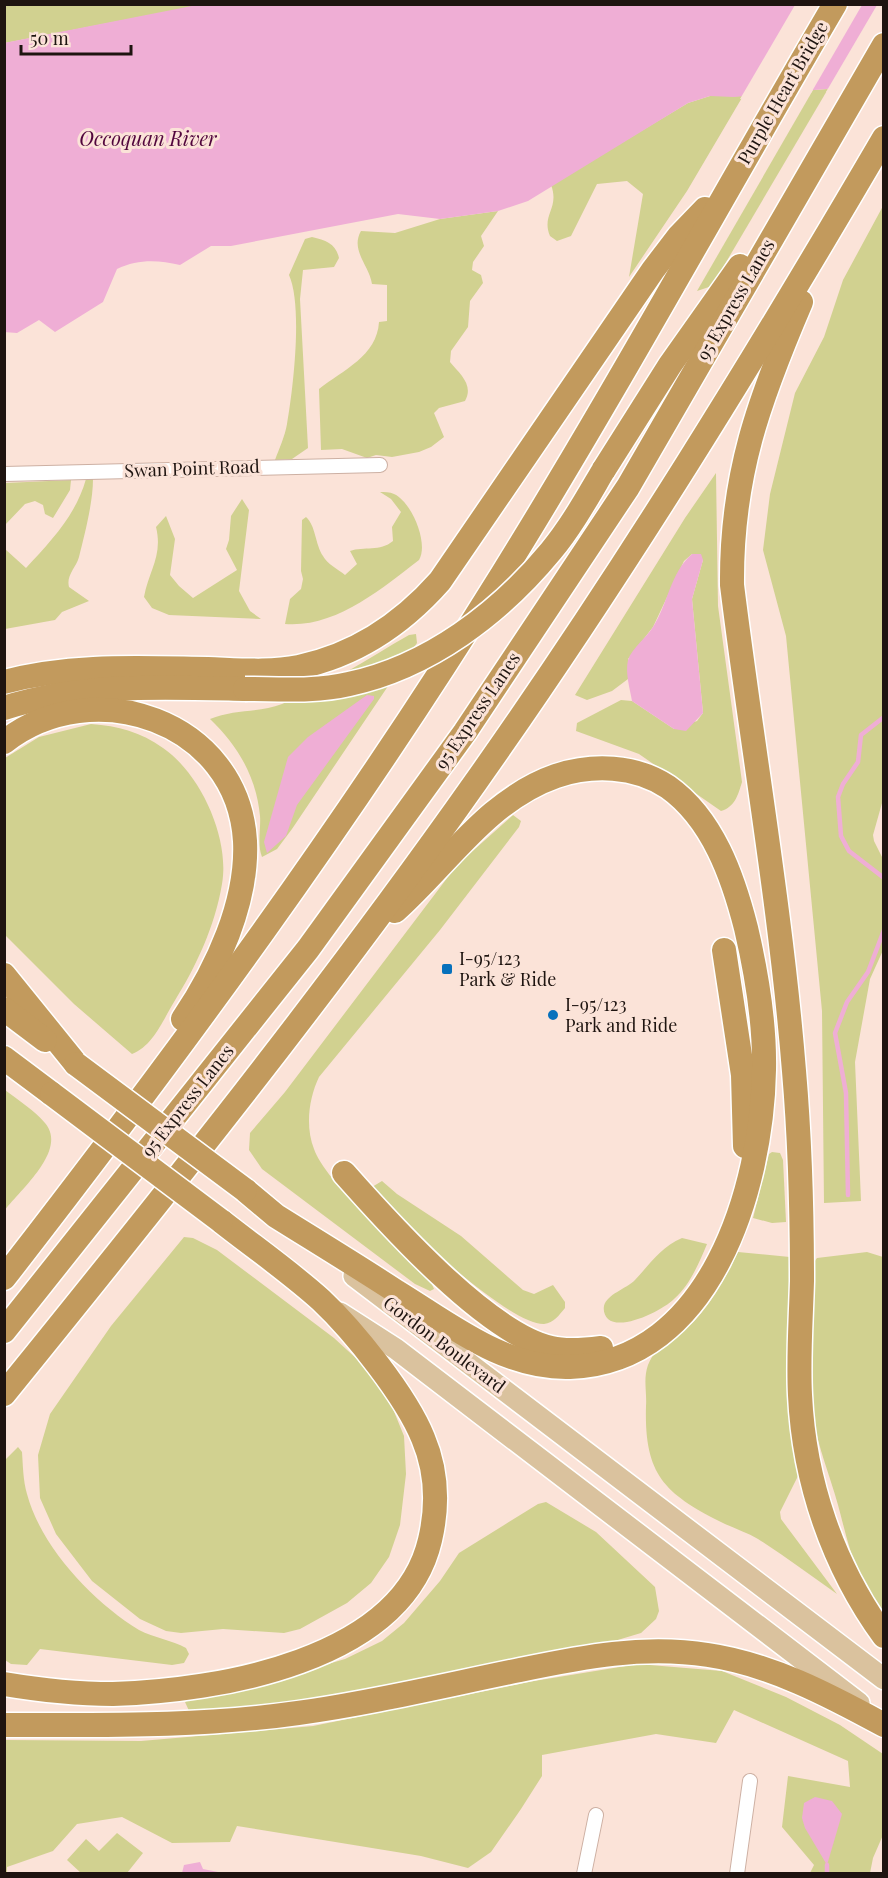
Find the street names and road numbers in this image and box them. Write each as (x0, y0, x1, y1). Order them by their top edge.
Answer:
street label: Purple Heart Bridge (731, 17, 833, 168)
street label: 95 Express Lanes (691, 234, 780, 365)
street label: Swan Point Road (124, 454, 261, 482)
street label: 95 Express Lanes (429, 647, 525, 774)
street label: 95 Express Lanes (136, 1039, 239, 1162)
street label: Gordon Boulevard (379, 1290, 511, 1398)

